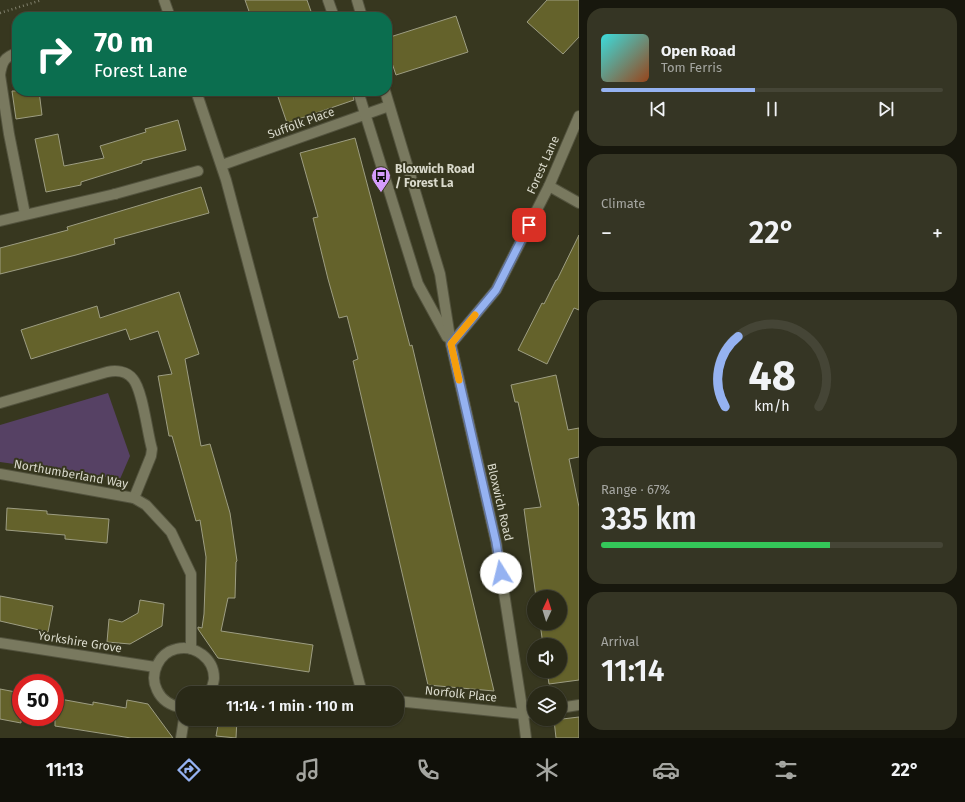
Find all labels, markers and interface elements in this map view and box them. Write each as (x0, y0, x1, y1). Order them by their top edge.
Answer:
text: 70 m (94, 26, 153, 59)
icon: right (28, 28, 80, 80)
text: Open Road (661, 42, 736, 60)
text: Forest Lane (94, 60, 188, 82)
text: Tom Ferris (661, 60, 722, 75)
icon: previous (647, 98, 669, 120)
icon: pause (761, 98, 783, 120)
icon: next (875, 98, 897, 120)
street label: Suffolk Place (266, 104, 336, 142)
street label: Forest Lane (524, 134, 562, 196)
place label: Bloxwich Road / Forest La (395, 162, 475, 190)
bus stop icon: Bloxwich Road / Forest La (370, 165, 392, 193)
text: Climate (601, 196, 645, 211)
pin (512, 208, 546, 242)
icon: arrive (518, 214, 540, 236)
text: 22° (749, 215, 795, 251)
text: − (601, 220, 612, 247)
text: + (932, 220, 943, 247)
text: 48 (748, 351, 796, 401)
text: km/h (754, 398, 790, 415)
street label: Northumberland Way (13, 457, 129, 491)
street label: Bloxwich Road (484, 462, 516, 542)
text: Range · 67% (601, 482, 670, 497)
text: 335 km (601, 501, 697, 537)
position arrow (480, 552, 522, 594)
north arrow (527, 590, 567, 630)
map controls (527, 590, 567, 726)
street label: Yorkshire Grove (37, 628, 123, 656)
text: Arrival (601, 634, 639, 649)
button: sound (527, 638, 567, 678)
text: 11:14 (601, 653, 664, 689)
speed limit sign: 50 (12, 674, 64, 726)
street label: Norfolk Place (424, 683, 498, 705)
button: layers (527, 686, 567, 726)
text: 11:14 · 1 min · 110 m (226, 697, 354, 715)
icon: directions (175, 756, 203, 784)
icon: music (294, 756, 322, 784)
icon: phone (414, 756, 442, 784)
icon: climate (533, 756, 561, 784)
icon: car (652, 756, 680, 784)
icon: filters (772, 756, 800, 784)
text: 11:13 (46, 759, 84, 781)
text: 22° (891, 759, 919, 781)

